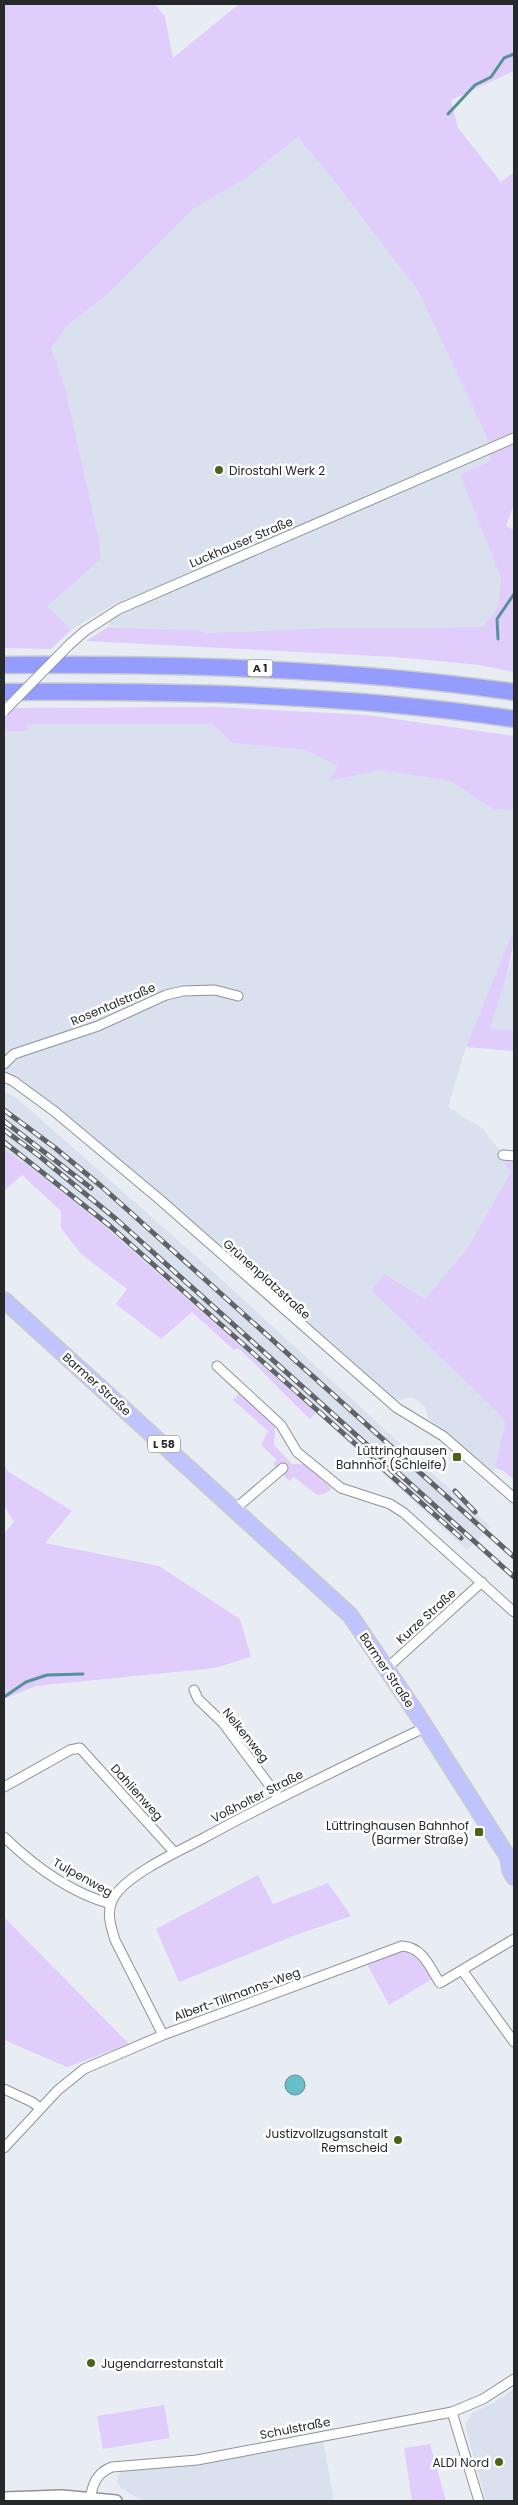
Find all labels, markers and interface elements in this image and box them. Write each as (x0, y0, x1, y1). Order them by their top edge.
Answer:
place label: Dirostahl Werk 2 (229, 462, 325, 479)
marker: Dirostahl Werk 2 (213, 464, 225, 476)
street label: Luckhauser Straße (187, 513, 295, 571)
road number: A 1 (248, 660, 272, 676)
street label: Rosentalstraße (68, 978, 158, 1030)
street label: Grünenplatzstraße (220, 1235, 314, 1323)
street label: Barmer Straße (59, 1349, 135, 1419)
road number: L 58 (148, 1436, 180, 1452)
place label: Lüttringhausen Bahnhof (Schleife) (336, 1442, 447, 1473)
marker: Lüttringhausen Bahnhof (Schleife) (451, 1451, 463, 1463)
street label: Kurze Straße (392, 1585, 460, 1647)
street label: Barmer Straße (356, 1629, 418, 1711)
street label: Nelkenweg (219, 1704, 273, 1766)
street label: Dahlienweg (107, 1760, 167, 1824)
street label: Voßholter Straße (208, 1765, 306, 1827)
place label: Lüttringhausen Bahnhof (Barmer Straße) (326, 1817, 469, 1848)
marker: Lüttringhausen Bahnhof (Barmer Straße) (473, 1826, 485, 1838)
street label: Tulpenweg (50, 1854, 116, 1900)
street label: Albert-Tillmanns-Weg (171, 1963, 303, 2025)
place label: Justizvollzugsanstalt Remscheid (265, 2125, 388, 2156)
marker: Justizvollzugsanstalt Remscheid (392, 2134, 404, 2146)
place label: Jugendarrestanstalt (101, 2355, 223, 2372)
marker: Jugendarrestanstalt (85, 2357, 97, 2369)
street label: Schulstraße (258, 2413, 332, 2443)
place label: ALDI Nord (432, 2454, 489, 2471)
marker: ALDI Nord (493, 2456, 505, 2468)

